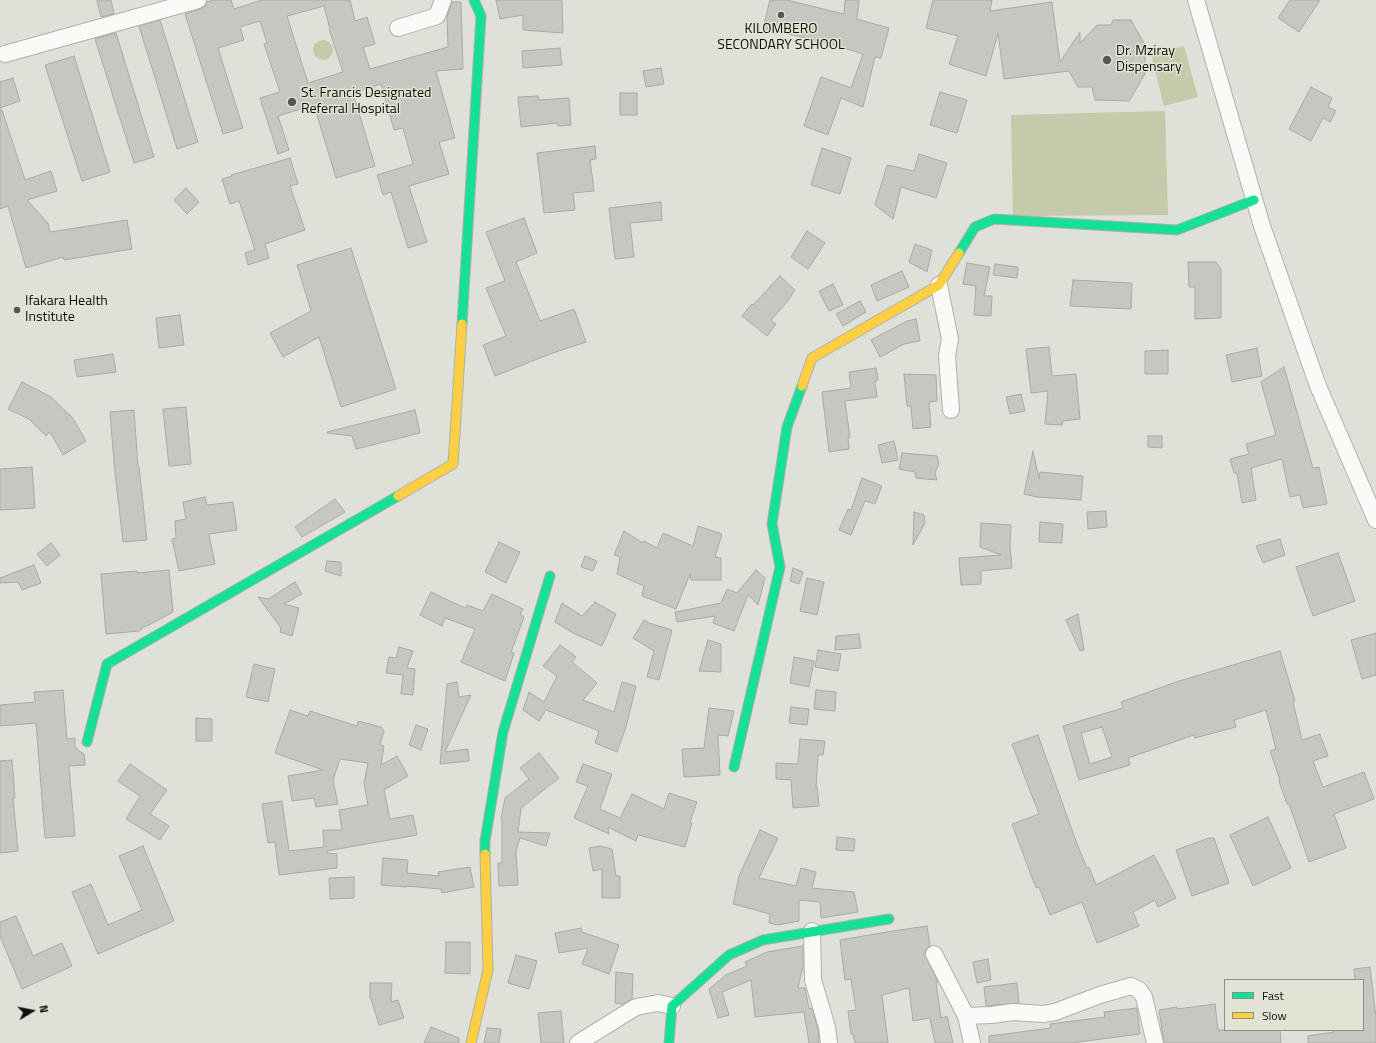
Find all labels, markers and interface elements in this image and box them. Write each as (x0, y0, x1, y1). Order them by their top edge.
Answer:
marker: KILOMBERO SECONDARY SCHOOL (776, 10, 786, 20)
place label: KILOMBERO SECONDARY SCHOOL (717, 22, 845, 54)
place label: Dr. Mziray Dispensary (1116, 44, 1182, 76)
marker: Dr. Mziray Dispensary (1101, 54, 1113, 66)
place label: St. Francis Designated Referral Hospital (301, 86, 431, 118)
marker: St. Francis Designated Referral Hospital (286, 96, 298, 108)
place label: Ifakara Health Institute (25, 294, 108, 326)
marker: Ifakara Health Institute (12, 305, 22, 315)
legend (1224, 979, 1364, 1031)
text: Fast (1262, 986, 1284, 1005)
north arrow (12, 991, 52, 1031)
text: N (35, 1004, 52, 1014)
text: Slow (1262, 1006, 1287, 1025)

